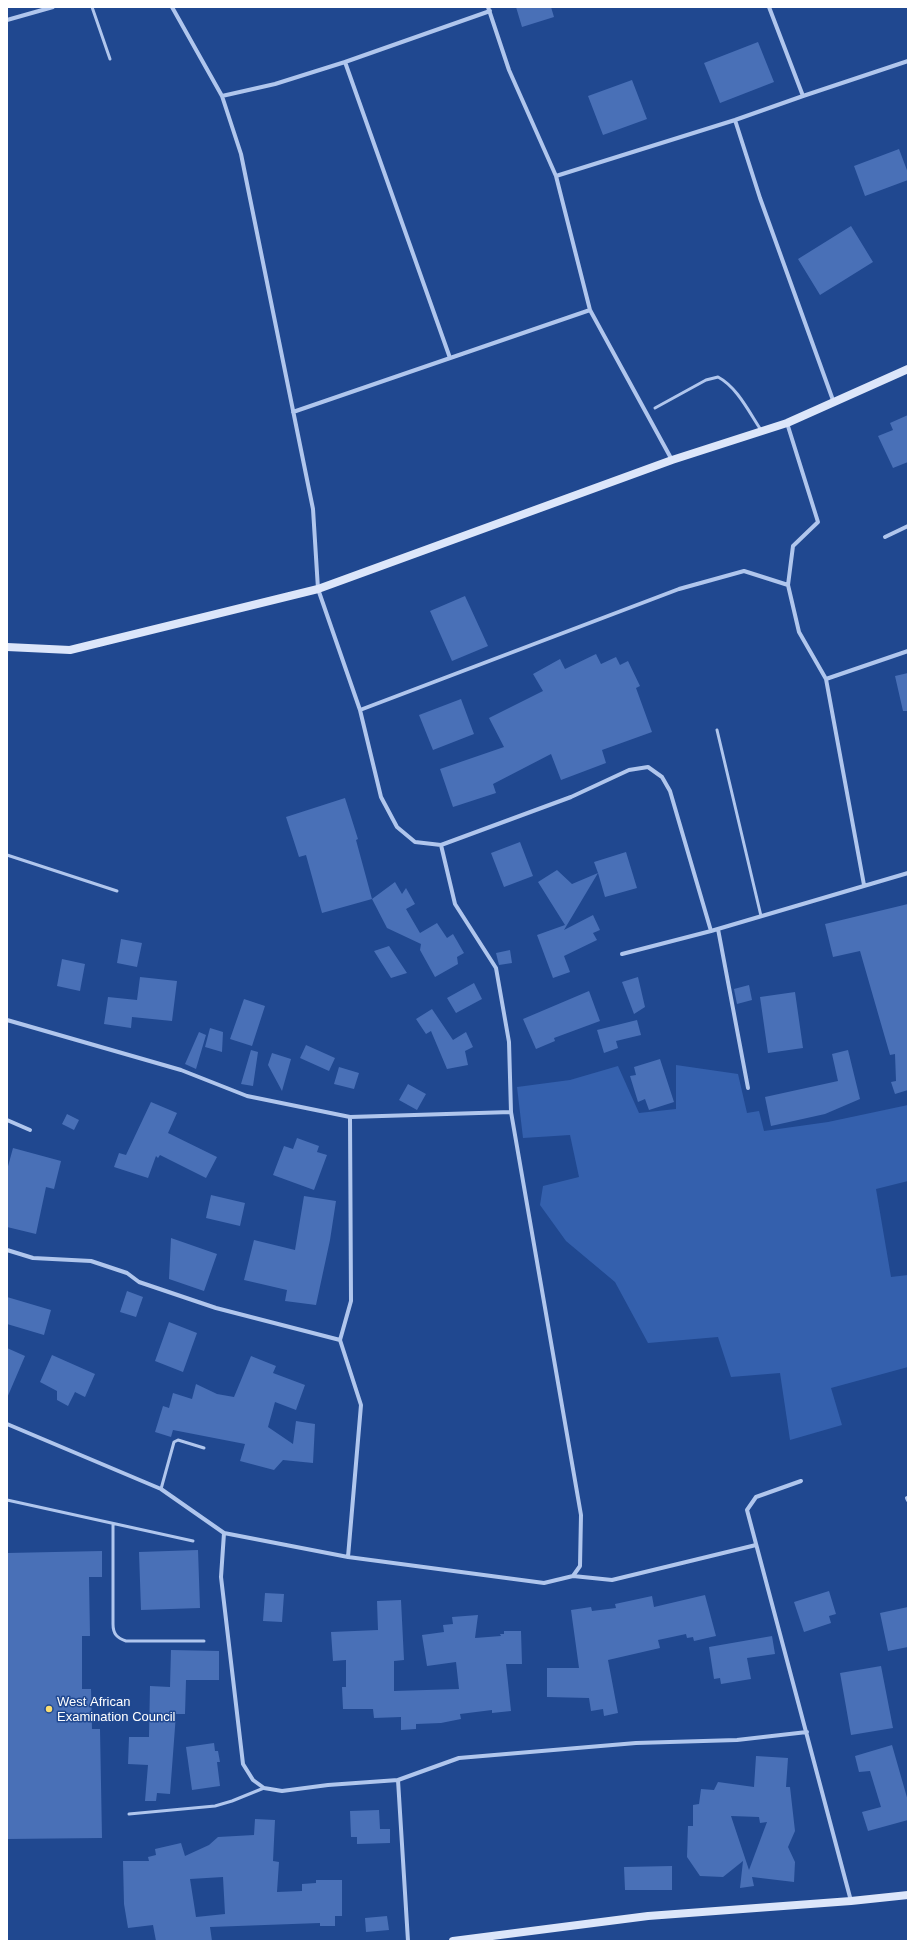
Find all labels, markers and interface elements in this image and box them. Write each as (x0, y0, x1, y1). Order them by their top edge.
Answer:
place label: West African Examination Council (57, 1694, 176, 1725)
marker: West African Examination Council (44, 1704, 54, 1714)

